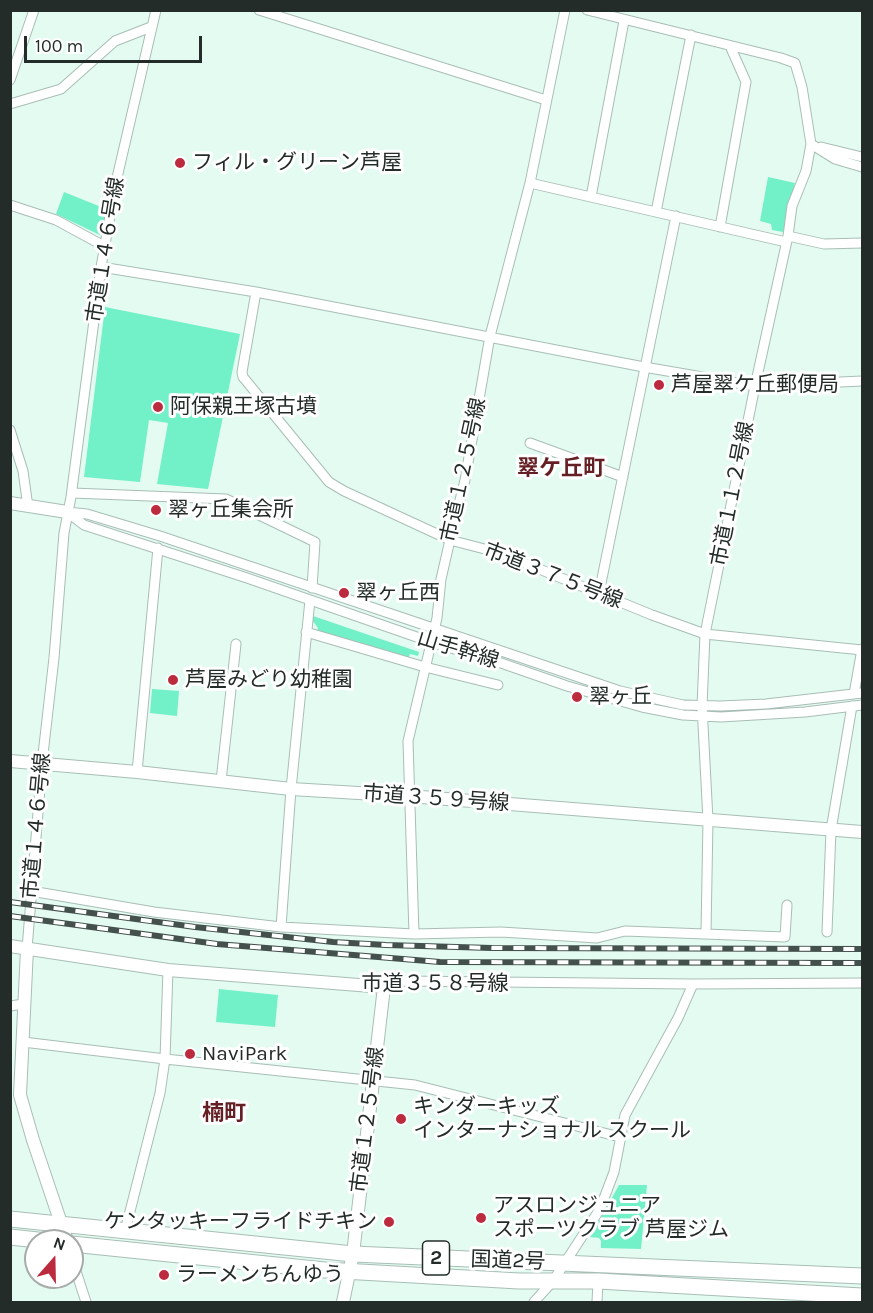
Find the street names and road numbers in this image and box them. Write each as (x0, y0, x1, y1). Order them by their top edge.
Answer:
street label: 市道１４６号線 (82, 175, 130, 325)
street label: 市道１２５号線 (436, 395, 492, 545)
street label: 市道１１２号線 (707, 419, 759, 569)
street label: 市道３７５号線 (480, 538, 626, 614)
street label: 山手幹線 (414, 626, 502, 674)
street label: 市道１４６号線 (18, 752, 56, 900)
street label: 市道３５９号線 (362, 781, 510, 817)
street label: 市道３５８号線 (362, 971, 508, 997)
street label: 市道１２５号線 (347, 1046, 389, 1194)
road number: 2 (422, 1241, 450, 1275)
street label: 国道2号 (470, 1247, 546, 1275)

